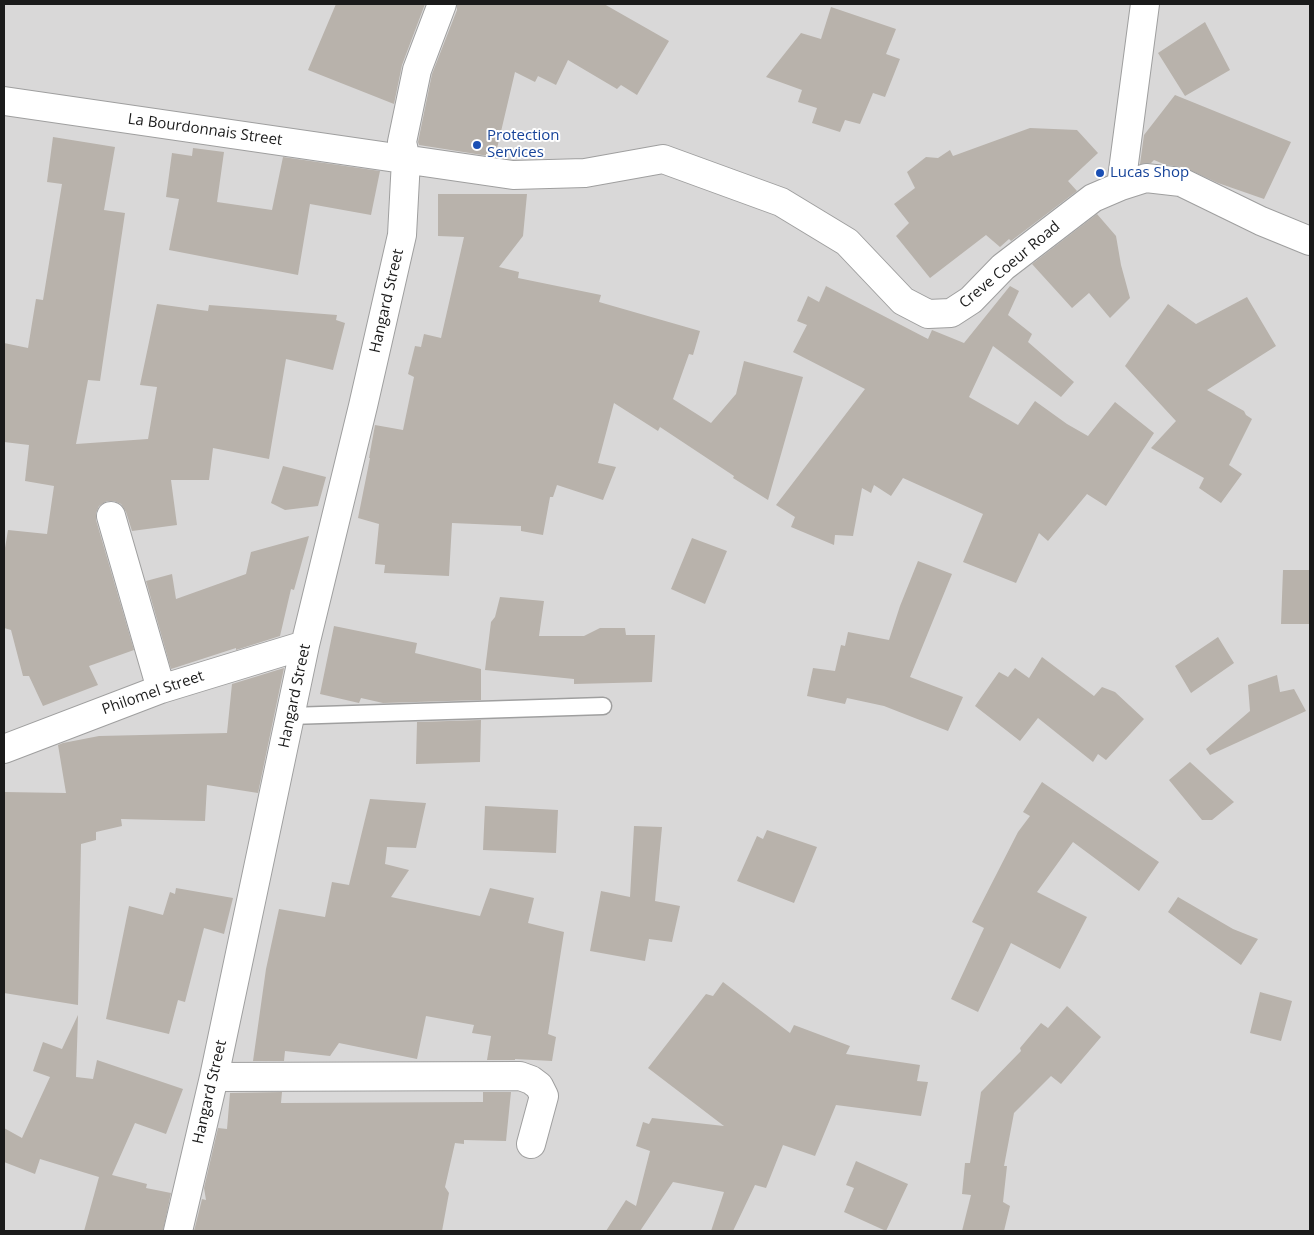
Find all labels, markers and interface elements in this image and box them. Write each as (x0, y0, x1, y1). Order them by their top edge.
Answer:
street label: La Bourdonnais Street (127, 110, 283, 150)
place label: Protection Services (487, 127, 559, 162)
marker: Protection Services (471, 139, 483, 151)
place label: Lucas Shop (1110, 164, 1189, 182)
marker: Lucas Shop (1094, 167, 1106, 179)
street label: Creve Coeur Road (956, 218, 1064, 312)
street label: Hangard Street (366, 247, 408, 355)
street label: Hangard Street (275, 642, 315, 750)
street label: Philomel Street (100, 667, 206, 719)
street label: Hangard Street (189, 1038, 231, 1146)

